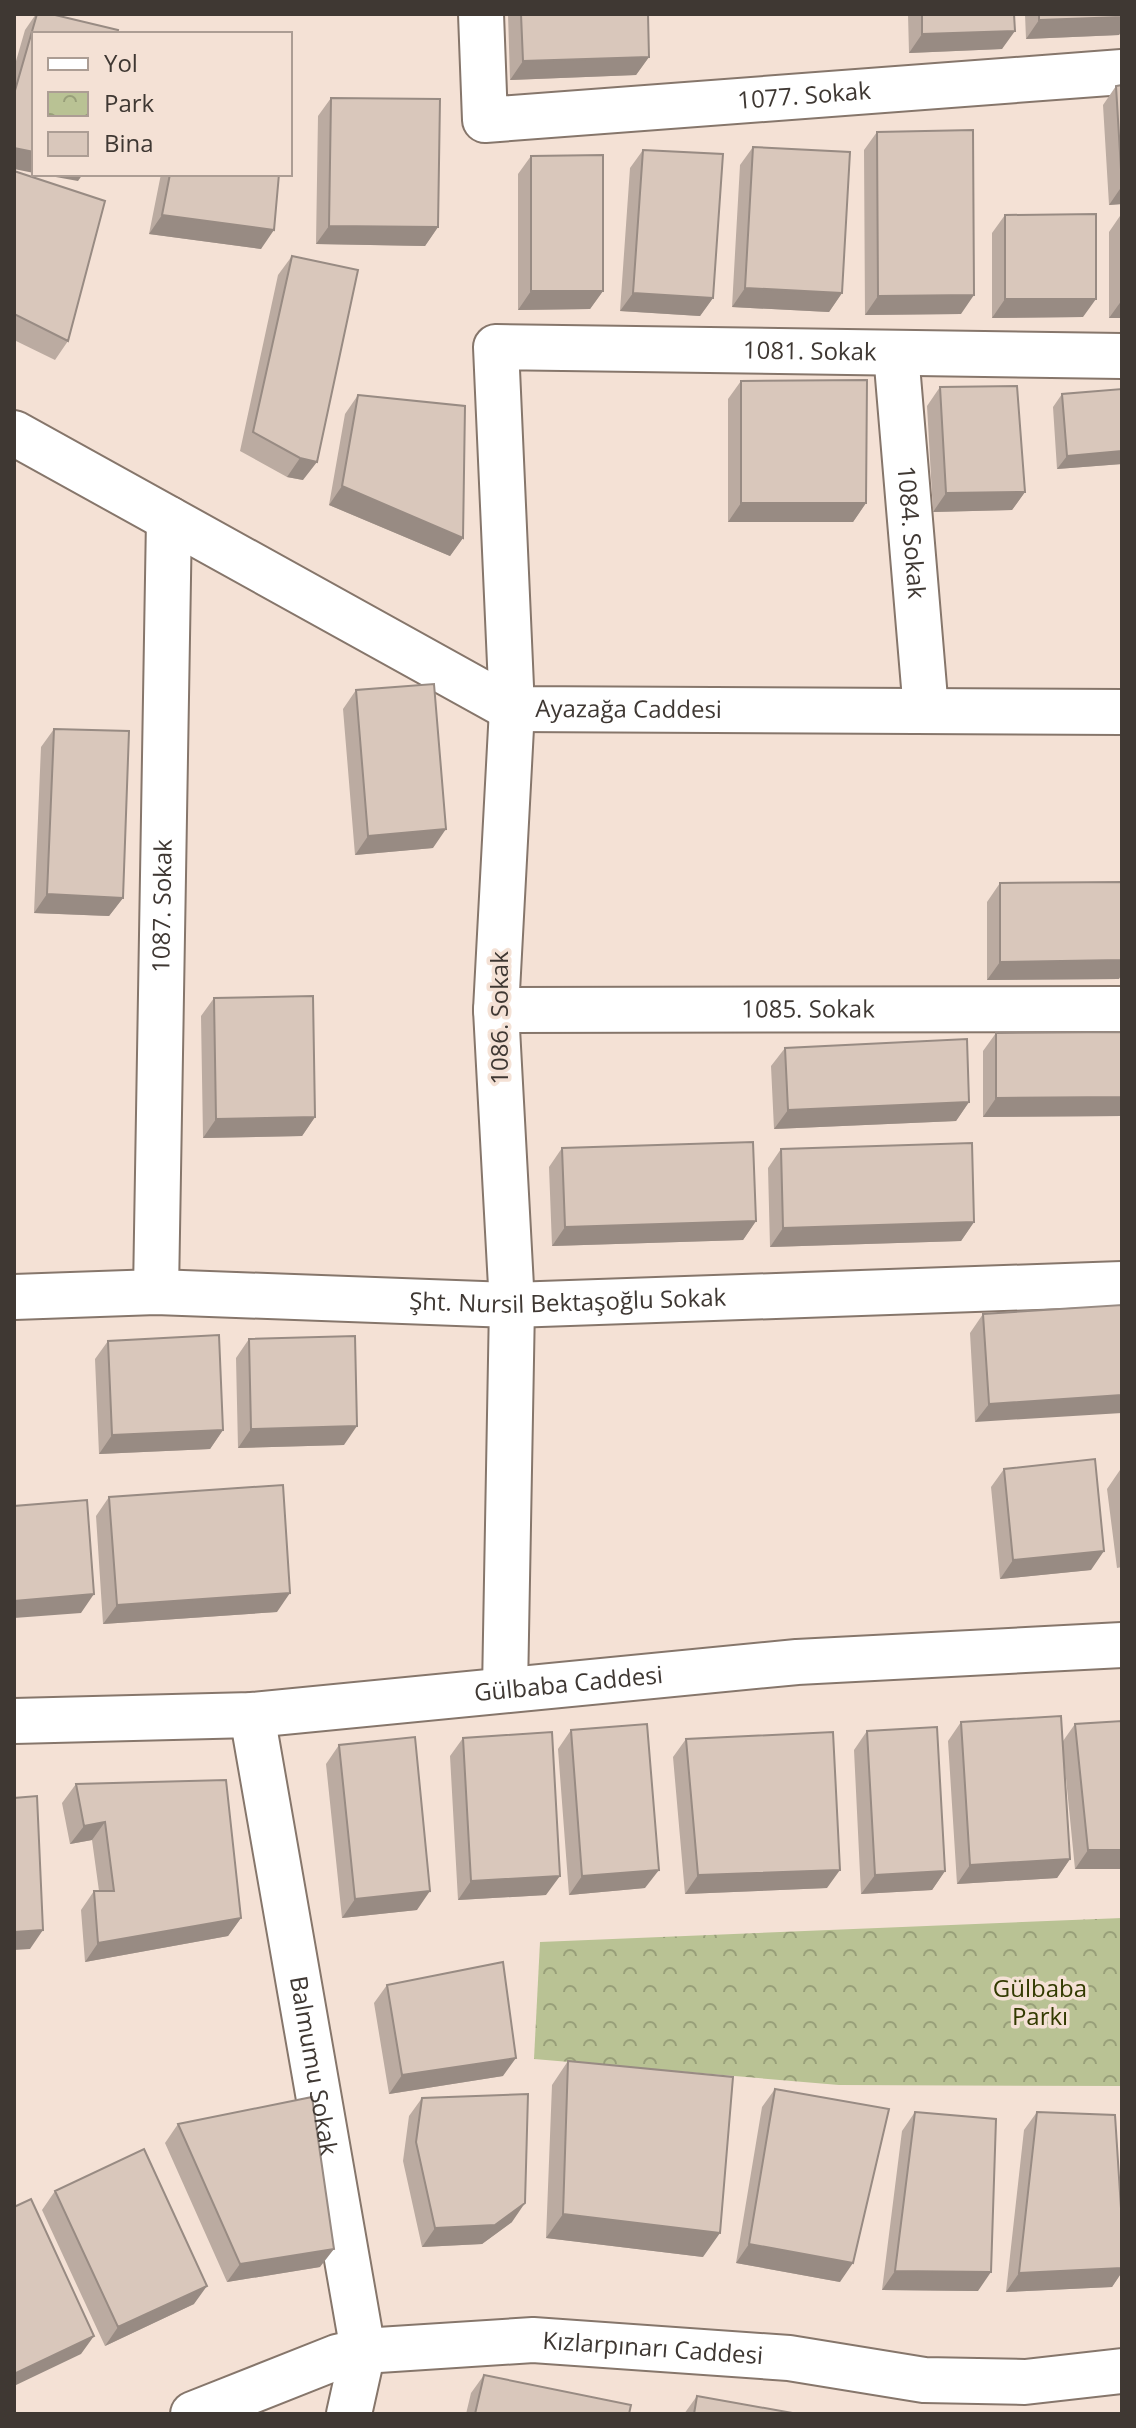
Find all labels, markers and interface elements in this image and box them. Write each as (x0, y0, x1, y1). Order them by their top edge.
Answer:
legend (32, 32, 292, 176)
text: Yol (104, 46, 138, 79)
street label: 1077. Sokak (736, 73, 872, 116)
text: Park (104, 86, 155, 119)
text: Bina (104, 126, 154, 159)
street label: 1081. Sokak (743, 333, 877, 367)
street label: 1084. Sokak (891, 464, 935, 601)
street label: Ayazağa Caddesi (535, 691, 722, 725)
street label: 1087. Sokak (143, 839, 179, 973)
street label: 1086. Sokak (482, 951, 515, 1085)
street label: 1085. Sokak (741, 991, 875, 1025)
street label: Şht. Nursil Bektaşoğlu Sokak (409, 1280, 727, 1320)
street label: Gülbaba Caddesi (472, 1657, 664, 1708)
park label: Gülbaba Parkı (993, 1971, 1087, 2032)
street label: Balmumu Sokak (283, 1973, 347, 2158)
street label: Kızlarpınarı Caddesi (542, 2323, 764, 2371)

